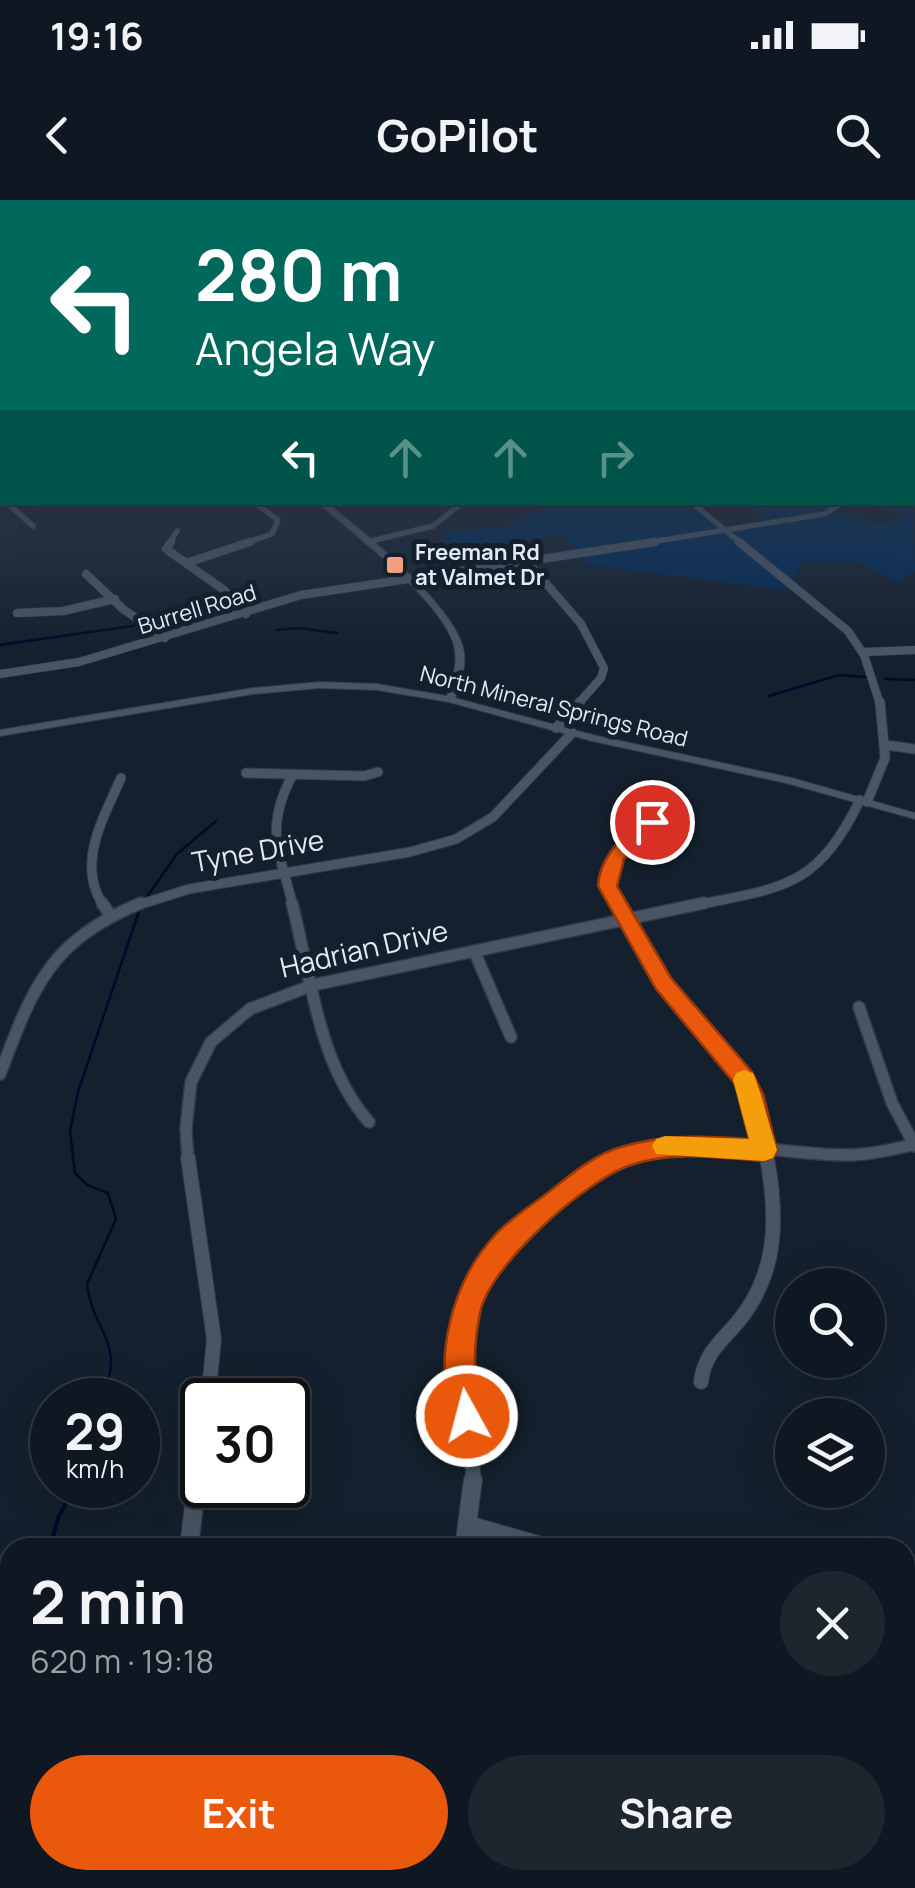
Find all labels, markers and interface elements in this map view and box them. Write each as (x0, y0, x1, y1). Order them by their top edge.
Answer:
text: 19:16 (50, 9, 144, 61)
text: GoPilot (376, 104, 539, 166)
icon: back (30, 108, 85, 163)
icon: search (830, 108, 885, 163)
text: 280 m (195, 226, 403, 322)
icon: left (30, 240, 160, 370)
text: Angela Way (195, 317, 435, 379)
icon: left (273, 430, 328, 485)
icon: ahead (378, 430, 433, 485)
icon: ahead (483, 430, 538, 485)
icon: right (588, 430, 643, 485)
place label: Freeman Rd at Valmet Dr (415, 537, 545, 592)
marker: Freeman Rd at Valmet Dr (384, 554, 406, 576)
street label: Burrell Road (134, 577, 260, 641)
street label: North Mineral Springs Road (417, 658, 691, 754)
pin (610, 780, 695, 865)
icon: arrive (625, 795, 680, 850)
street label: Tyne Drive (189, 820, 327, 880)
street label: Hadrian Drive (276, 910, 451, 986)
map controls (775, 1268, 885, 1508)
button: search (775, 1268, 885, 1378)
position arrow (415, 1364, 519, 1468)
speed limit sign: 30 (180, 1378, 310, 1508)
text: 29 (65, 1397, 125, 1465)
button: layers (775, 1398, 885, 1508)
text: km/h (66, 1451, 124, 1486)
text: 2 min (30, 1560, 186, 1642)
button: close (780, 1571, 885, 1676)
text: 620 m · 19:18 (30, 1639, 214, 1683)
button: Exit (30, 1755, 448, 1870)
button: Share (468, 1755, 885, 1870)

